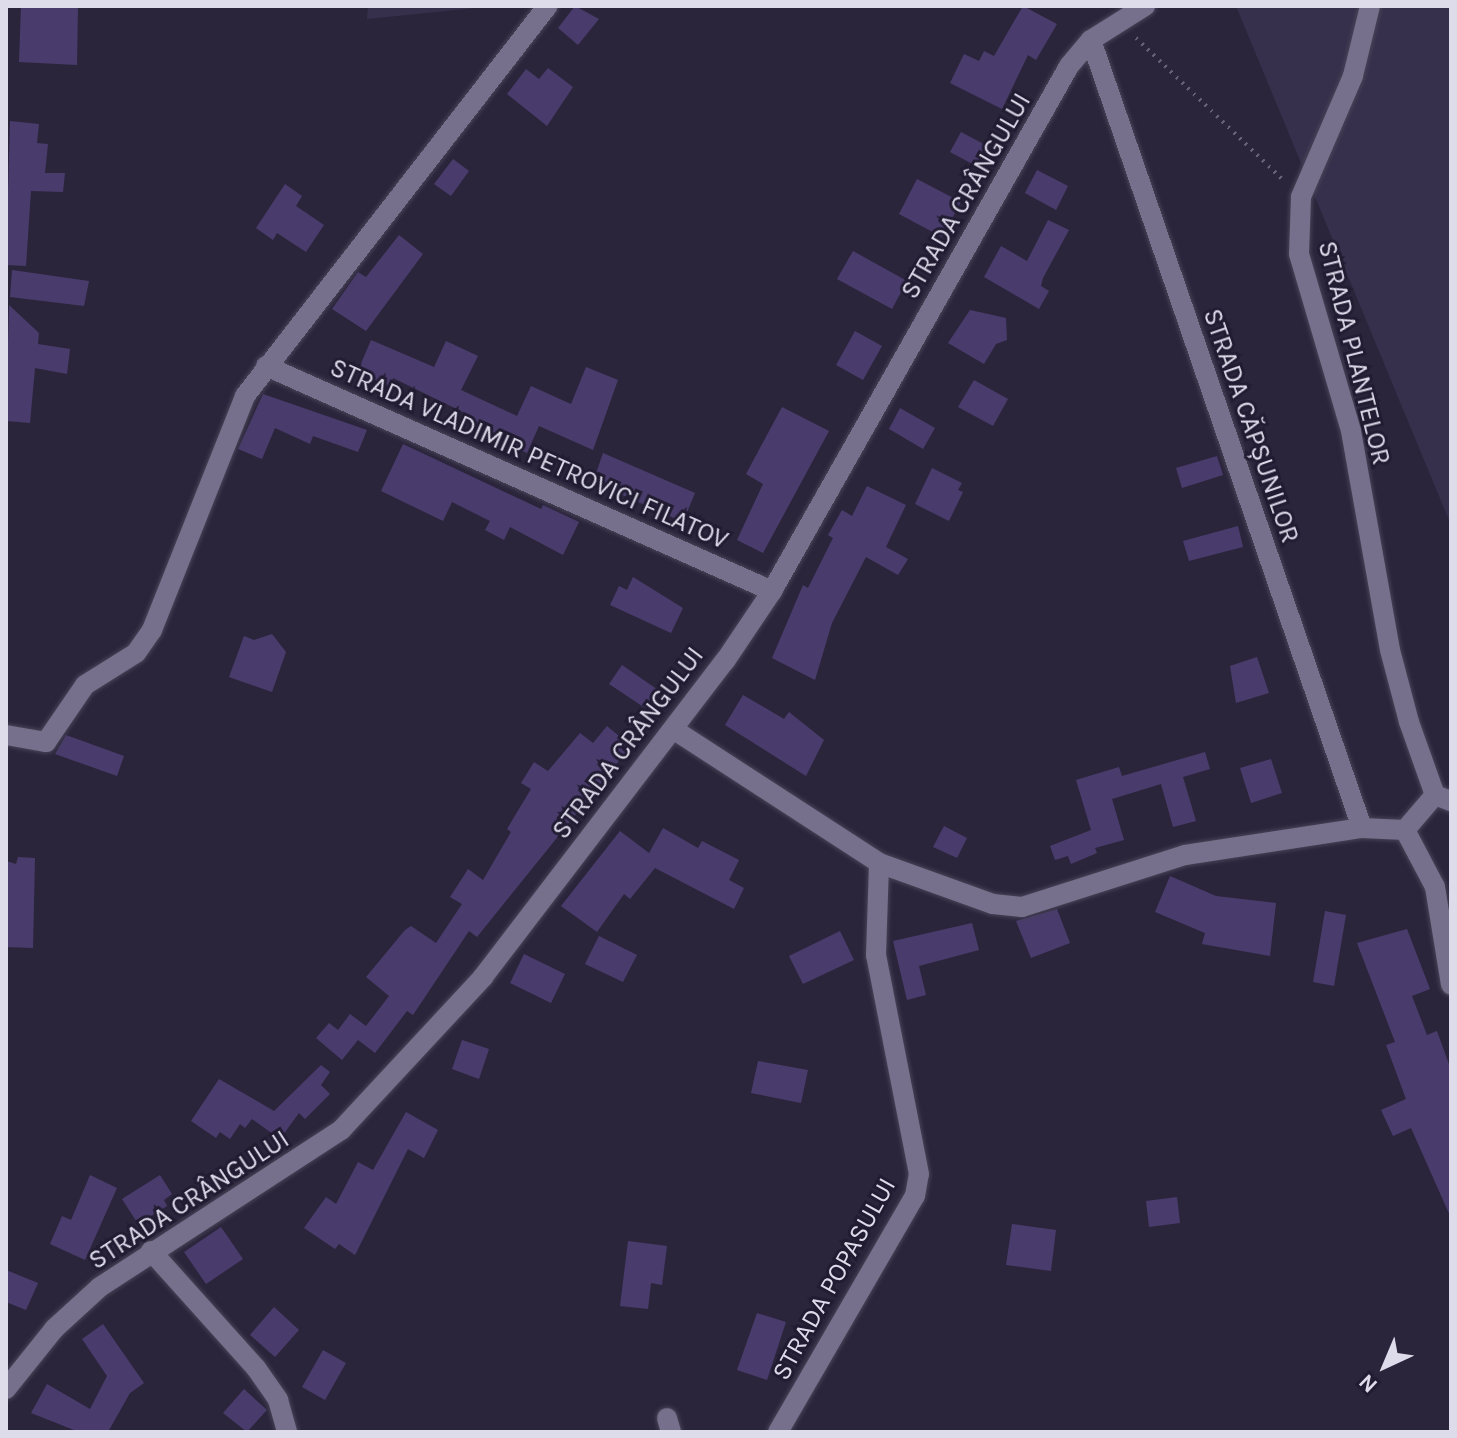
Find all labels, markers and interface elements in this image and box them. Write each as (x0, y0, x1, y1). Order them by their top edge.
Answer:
street label: STRADA CRÂNGULUI (894, 87, 1038, 305)
street label: STRADA PLANTELOR (1311, 238, 1397, 468)
street label: STRADA CĂPȘUNILOR (1196, 305, 1306, 547)
street label: STRADA VLADIMIR PETROVICI FILATOV (325, 352, 733, 556)
street label: STRADA CRÂNGULUI (546, 641, 710, 845)
street label: STRADA CRÂNGULUI (83, 1124, 295, 1276)
street label: STRADA POPASULUI (765, 1172, 903, 1386)
north arrow (1345, 1326, 1425, 1406)
text: N (1354, 1368, 1383, 1398)

